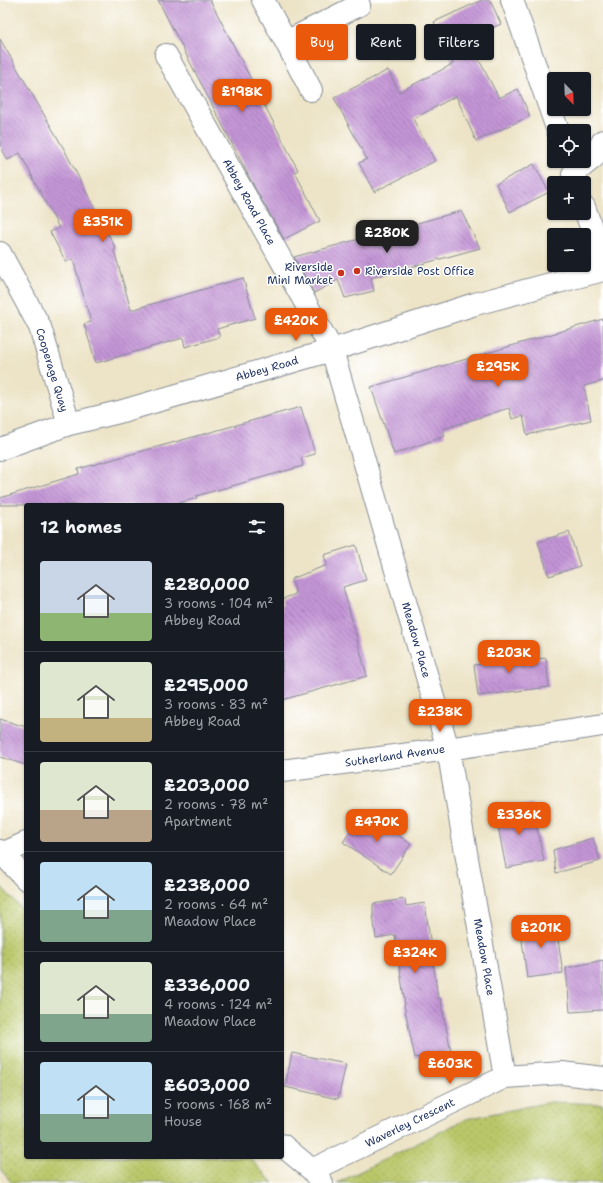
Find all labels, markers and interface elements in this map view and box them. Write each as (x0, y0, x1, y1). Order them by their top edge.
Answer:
chip: Buy (296, 24, 348, 60)
chip: Rent (356, 24, 416, 60)
chip: Filters (424, 24, 494, 60)
north arrow (547, 72, 591, 116)
map controls (547, 72, 591, 272)
pin: £198K (214, 79, 270, 113)
text: £198K (222, 83, 262, 100)
button: locate (547, 124, 591, 168)
street label: Abbey Road Place (219, 156, 279, 248)
button: + (547, 176, 591, 220)
pin: £351K (75, 209, 131, 243)
text: £351K (83, 213, 123, 230)
pin: £280K (359, 220, 415, 254)
text: £280K (365, 224, 409, 241)
button: − (547, 228, 591, 272)
place label: Riverside Mini Market (267, 260, 333, 288)
place label: Riverside Post Office (365, 264, 474, 279)
marker: Riverside Post Office (352, 266, 362, 276)
marker: Riverside Mini Market (336, 268, 346, 278)
pin: £420K (268, 308, 324, 342)
text: £420K (274, 312, 318, 329)
street label: Cooperage Quay (32, 326, 72, 414)
street label: Abbey Road (234, 353, 300, 385)
pin: £295K (470, 354, 526, 388)
text: £295K (476, 358, 520, 375)
text: 12 homes (40, 516, 122, 538)
icon: filters (246, 516, 268, 538)
text: £280,000 (164, 573, 250, 595)
icon: home (72, 577, 120, 625)
text: 3 rooms · 104 m² (164, 595, 273, 612)
street label: Meadow Place (398, 600, 434, 680)
text: Abbey Road (164, 612, 240, 629)
pin: £203K (481, 640, 537, 674)
text: £203K (487, 644, 531, 661)
text: £295,000 (164, 674, 248, 696)
icon: home (72, 678, 120, 726)
text: 3 rooms · 83 m² (164, 696, 268, 713)
pin: £238K (412, 699, 468, 733)
text: £238K (418, 703, 462, 720)
text: Abbey Road (164, 713, 240, 730)
street label: Sutherland Avenue (344, 742, 446, 770)
text: £203,000 (164, 774, 250, 796)
icon: home (72, 778, 120, 826)
text: 2 rooms · 78 m² (164, 796, 268, 813)
pin: £336K (491, 802, 547, 836)
text: £336K (497, 806, 541, 823)
pin: £470K (349, 809, 405, 843)
text: Apartment (164, 813, 232, 830)
text: £470K (355, 813, 399, 830)
text: £238,000 (164, 874, 250, 896)
icon: home (72, 878, 120, 926)
text: 2 rooms · 64 m² (164, 896, 268, 913)
text: Meadow Place (164, 913, 256, 930)
pin: £201K (513, 915, 569, 949)
street label: Meadow Place (470, 917, 498, 997)
text: £201K (520, 919, 562, 936)
pin: £324K (387, 940, 443, 974)
text: £324K (393, 944, 437, 961)
text: £336,000 (164, 974, 250, 996)
icon: home (72, 978, 120, 1026)
text: 4 rooms · 124 m² (164, 996, 273, 1013)
text: Meadow Place (164, 1013, 256, 1030)
pin: £603K (422, 1051, 478, 1085)
text: £603K (428, 1055, 472, 1072)
text: £603,000 (164, 1074, 250, 1096)
icon: home (72, 1078, 120, 1126)
street label: Waverley Crescent (363, 1095, 457, 1151)
text: 5 rooms · 168 m² (164, 1096, 272, 1113)
text: House (164, 1113, 202, 1130)

